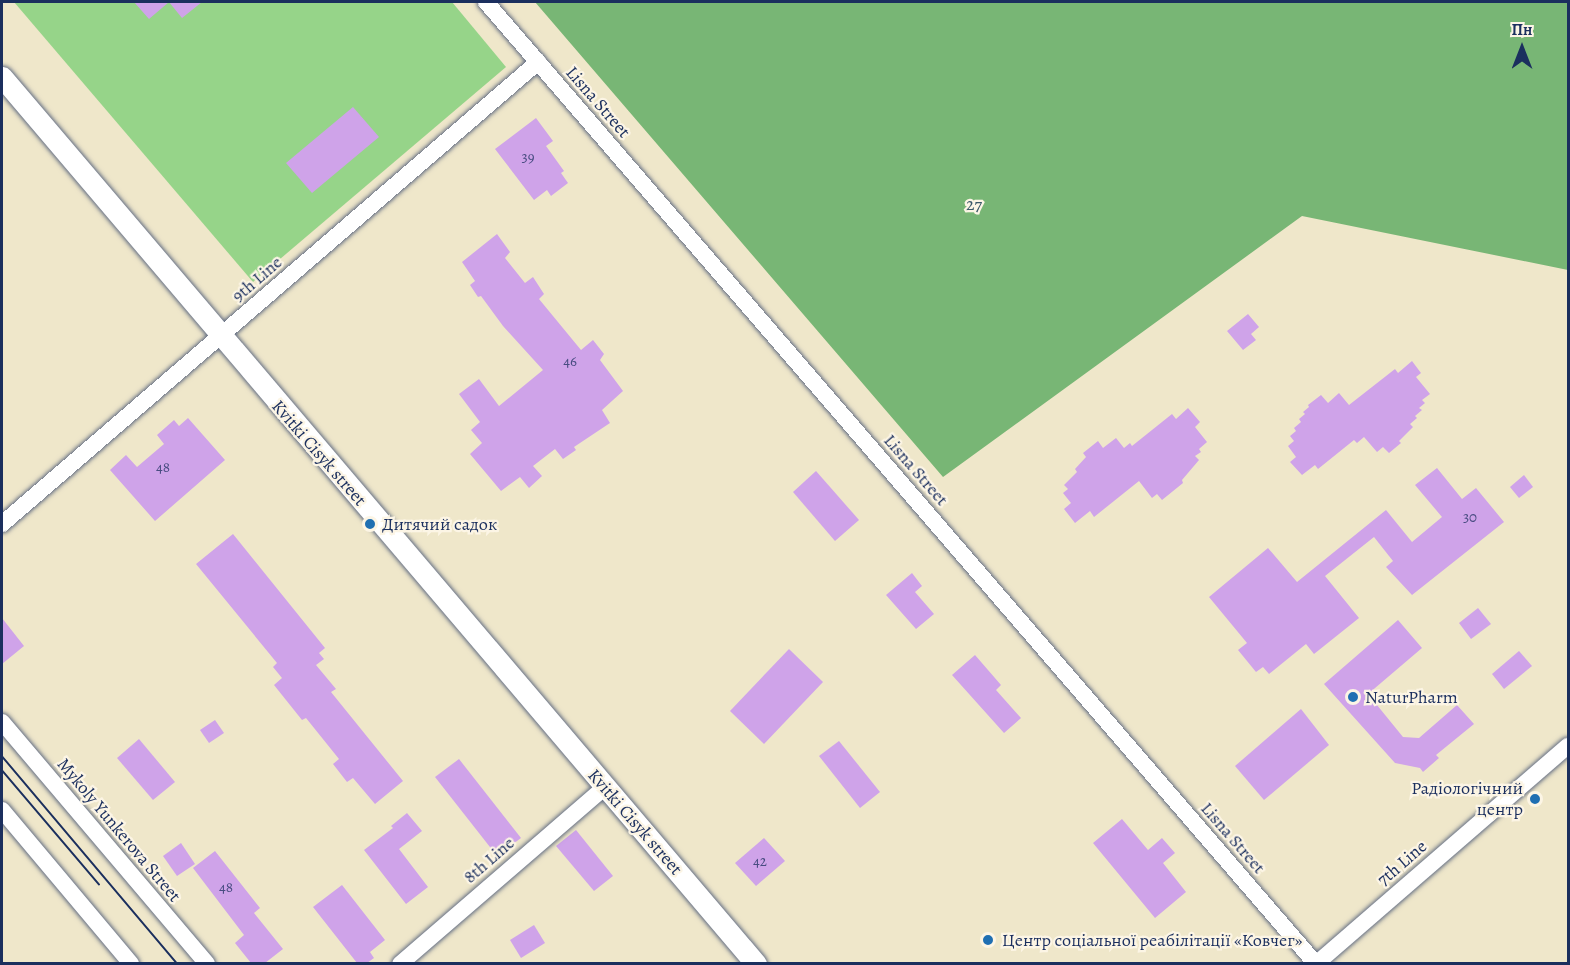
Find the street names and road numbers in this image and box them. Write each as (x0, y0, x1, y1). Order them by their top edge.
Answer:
street label: Lisna Street (561, 62, 635, 142)
street label: 9th Line (227, 251, 287, 307)
street label: Kvitki Cisyk street (267, 396, 371, 510)
street label: Lisna Street (879, 430, 953, 510)
street label: Mykoly Yunkerova Street (52, 754, 186, 906)
street label: Kvitki Cisyk street (583, 765, 687, 879)
street label: Lisna Street (1196, 798, 1270, 878)
street label: 8th Line (459, 832, 519, 888)
street label: 7th Line (1373, 836, 1431, 890)

